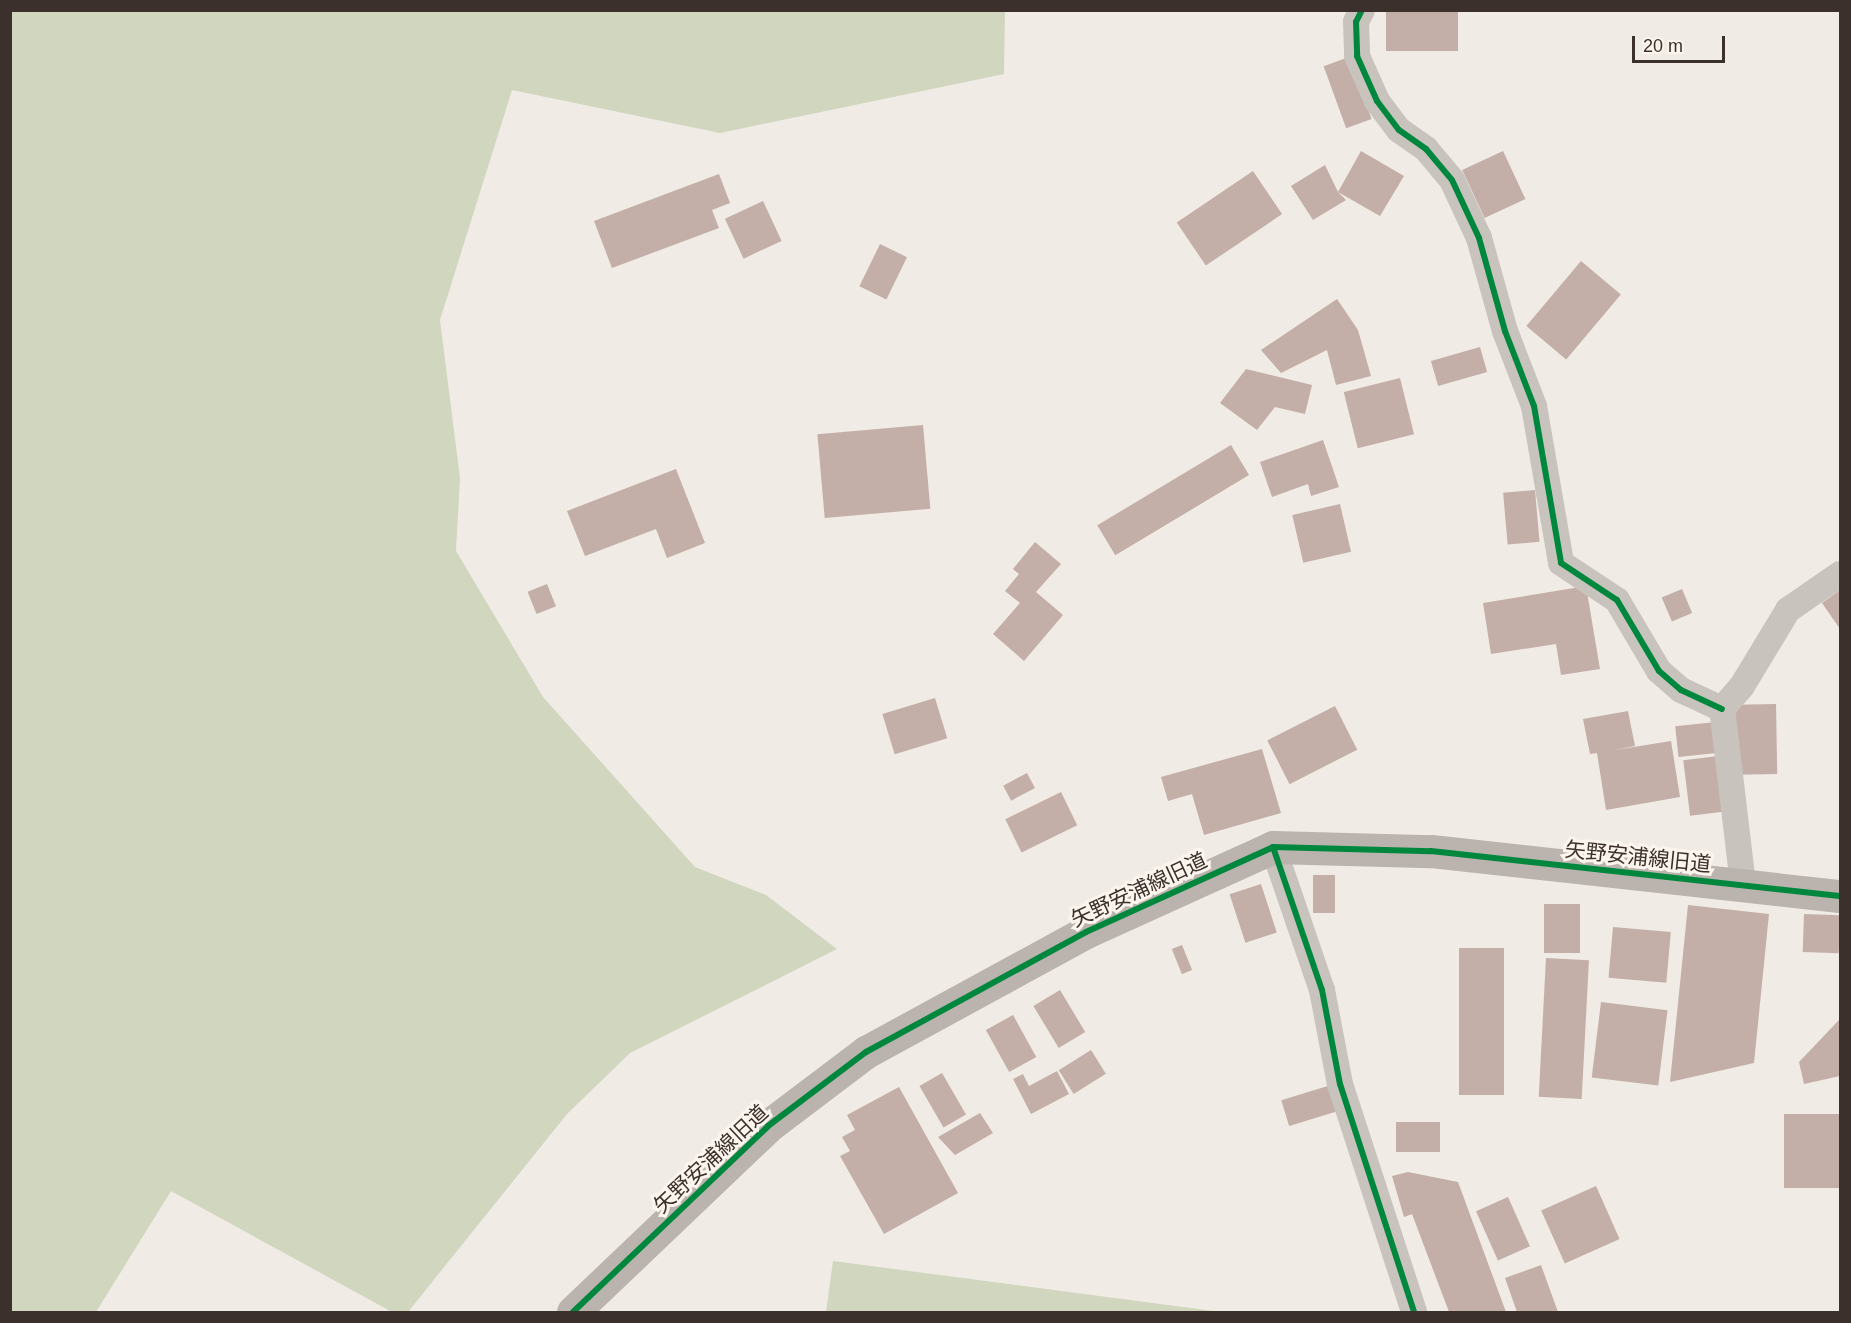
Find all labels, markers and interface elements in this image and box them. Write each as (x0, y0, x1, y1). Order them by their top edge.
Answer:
scale bar (1635, 24, 1728, 62)
text: 20 m (1643, 36, 1683, 56)
street label: 矢野安浦線旧道 (1564, 837, 1712, 877)
street label: 矢野安浦線旧道 (1067, 848, 1211, 932)
street label: 矢野安浦線旧道 (649, 1100, 773, 1218)

